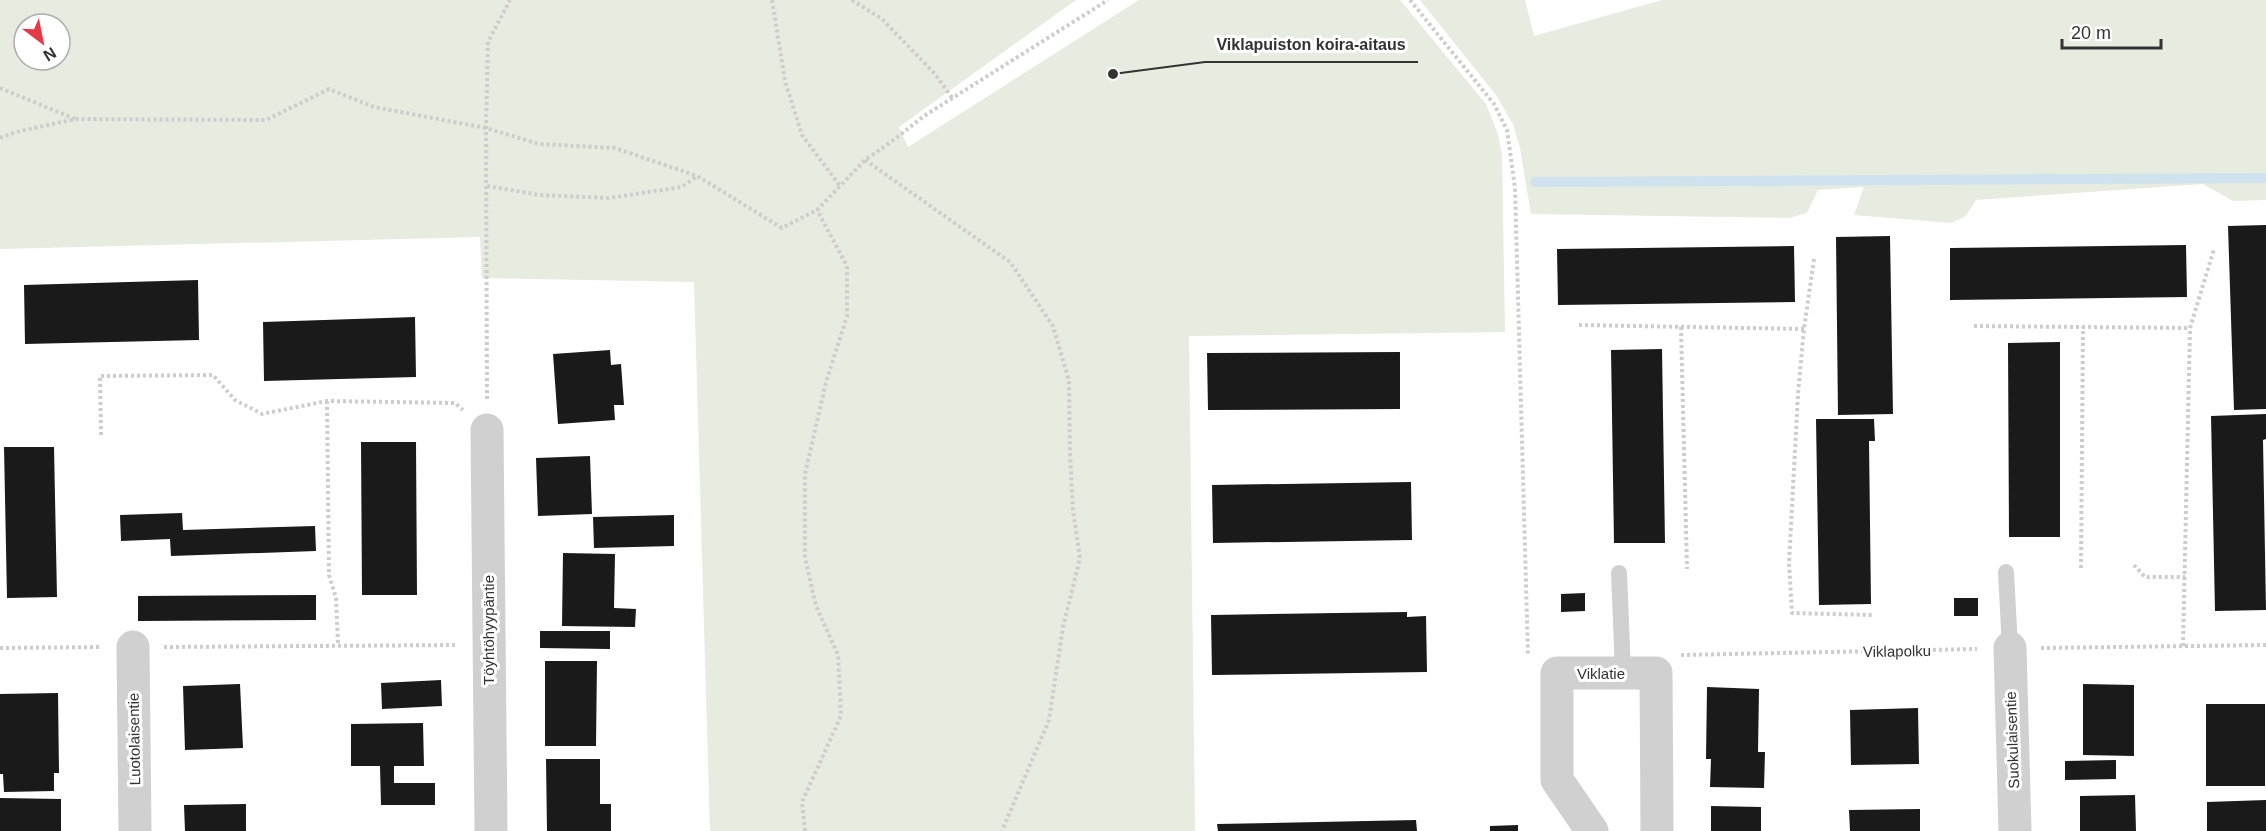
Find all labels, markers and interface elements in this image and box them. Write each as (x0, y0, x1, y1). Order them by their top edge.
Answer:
north arrow (12, 12, 72, 72)
scale bar (2062, 12, 2161, 50)
text: 20 m (2071, 23, 2111, 43)
callout: Viklapuiston koira-aitaus (1205, 28, 1418, 62)
text: Viklapuiston koira-aitaus (1216, 36, 1406, 53)
text: N (40, 44, 59, 65)
street label: Töyhtöhyypäntie (480, 575, 497, 685)
street label: Viklapolku (1863, 642, 1931, 660)
street label: Viklatie (1577, 665, 1625, 682)
street label: Suokulaisentie (2002, 691, 2022, 789)
street label: Luotolaisentie (125, 693, 143, 785)

